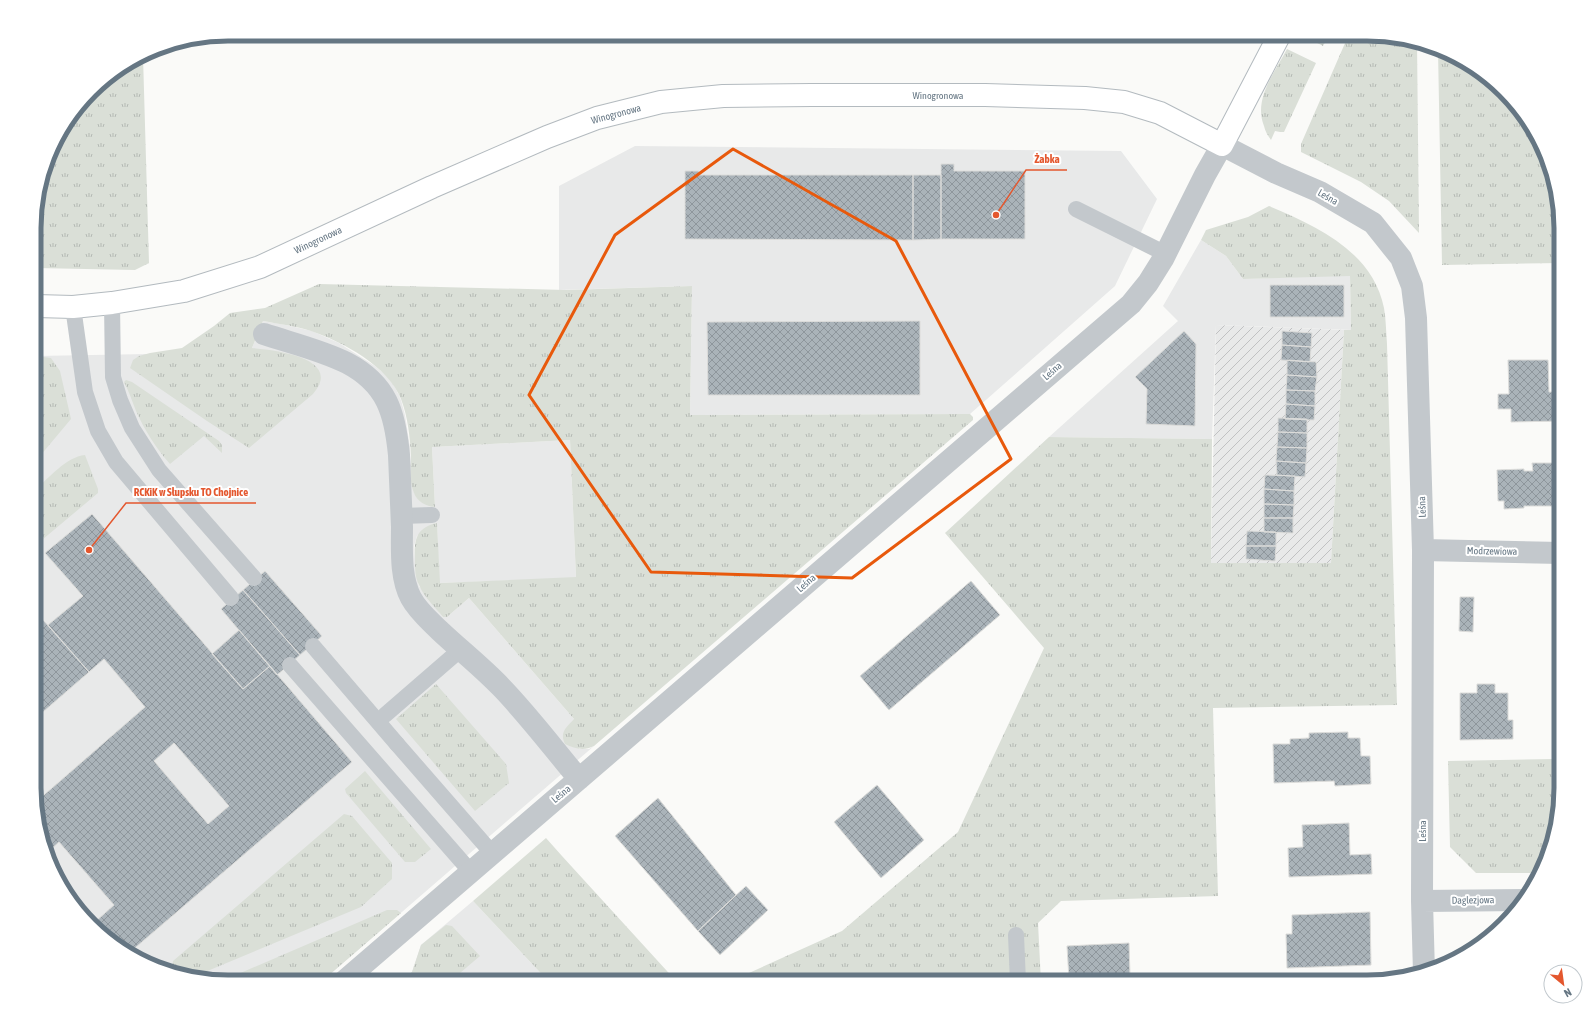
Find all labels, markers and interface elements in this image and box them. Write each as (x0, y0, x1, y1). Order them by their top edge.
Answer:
street label: Winogronowa (912, 90, 964, 101)
street label: Winogronowa (590, 102, 642, 126)
callout: Żabka (1026, 147, 1067, 170)
text: Żabka (1034, 153, 1060, 165)
street label: Leśna (1316, 187, 1340, 207)
street label: Winogronowa (293, 224, 344, 256)
street label: Leśna (1040, 360, 1064, 382)
callout: RCKiK w Słupsku TO Chojnice (126, 480, 256, 503)
text: RCKiK w Słupsku TO Chojnice (134, 486, 248, 498)
street label: Leśna (1416, 496, 1428, 518)
street label: Modrzewiowa (1467, 545, 1518, 557)
street label: Leśna (794, 572, 818, 594)
street label: Leśna (549, 783, 573, 805)
street label: Leśna (1417, 820, 1428, 842)
street label: Daglezjowa (1452, 894, 1495, 906)
north arrow (1543, 964, 1583, 1004)
text: N (1562, 986, 1574, 1000)

